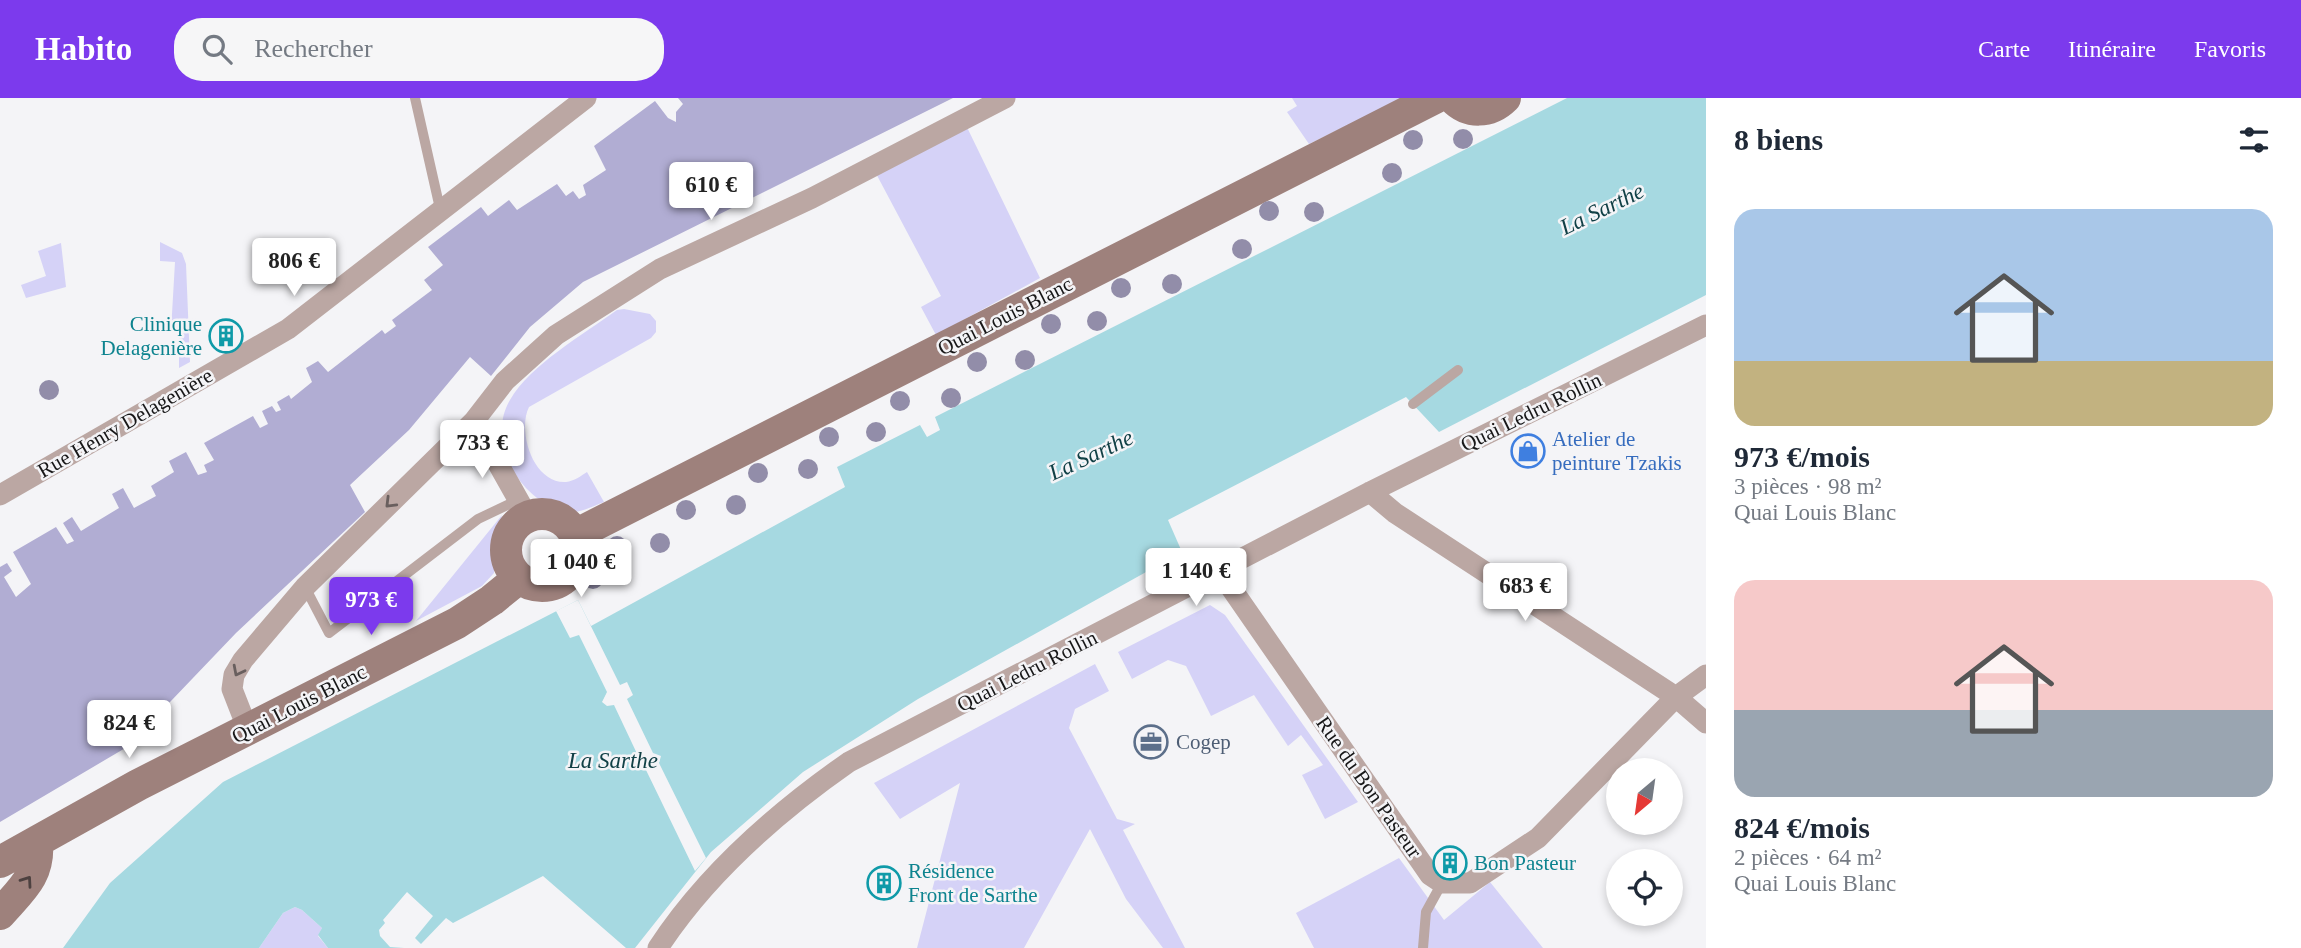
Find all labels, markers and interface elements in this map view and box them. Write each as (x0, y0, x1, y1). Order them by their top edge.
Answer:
search box (174, 18, 664, 81)
icon: search (198, 30, 236, 68)
text: Habito (35, 31, 132, 67)
text: Rechercher (254, 34, 373, 63)
text: Carte (1978, 36, 2030, 62)
text: Itinéraire (2068, 36, 2156, 62)
text: Favoris (2194, 36, 2266, 62)
icon: filters (2235, 121, 2273, 159)
text: 8 biens (1734, 123, 1823, 156)
pin: 610 € (662, 162, 760, 222)
text: 610 € (685, 172, 737, 197)
water label: La Sarthe (1555, 178, 1648, 240)
pin: 806 € (245, 238, 343, 298)
text: 806 € (268, 248, 320, 273)
icon: home (1941, 255, 2067, 381)
street label: Quai Louis Blanc (934, 272, 1076, 360)
place label: Clinique Delagenière (101, 312, 202, 360)
building icon: Clinique Delagenière (207, 317, 245, 355)
street label: Rue Henry Delagenière (33, 363, 217, 483)
street label: Quai Ledru Rollin (1457, 367, 1606, 457)
pin: 733 € (433, 420, 531, 480)
water label: La Sarthe (1044, 425, 1137, 486)
place label: Atelier de peinture Tzakis (1552, 427, 1682, 475)
text: 733 € (456, 430, 508, 455)
shop icon: Atelier de peinture Tzakis (1509, 432, 1547, 470)
text: 973 €/mois (1734, 440, 1870, 473)
text: 3 pièces · 98 m² (1734, 474, 1881, 499)
one-way arrow (385, 495, 398, 508)
text: Quai Louis Blanc (1734, 500, 1896, 525)
pin: 1 040 € (516, 540, 646, 599)
pin: 1 140 € (1131, 548, 1261, 608)
text: 1 040 € (547, 549, 616, 574)
text: 1 140 € (1162, 558, 1231, 583)
pin: 683 € (1476, 564, 1574, 623)
text: 683 € (1499, 573, 1551, 598)
pin: 973 € (322, 578, 420, 637)
text: 973 € (345, 587, 397, 612)
street label: Quai Ledru Rollin (953, 625, 1101, 717)
icon: home (1941, 626, 2067, 752)
street label: Quai Louis Blanc (228, 660, 370, 748)
one-way arrow (232, 664, 246, 676)
pin: 824 € (80, 700, 178, 760)
text: 824 € (103, 710, 155, 735)
street label: Rue du Bon Pasteur (1311, 712, 1427, 862)
office icon: Cogep (1132, 723, 1170, 761)
place label: Cogep (1176, 730, 1231, 754)
water label: La Sarthe (567, 748, 658, 773)
north arrow (1606, 758, 1684, 835)
map controls (1606, 758, 1683, 926)
text: 824 €/mois (1734, 811, 1870, 844)
building icon: Bon Pasteur (1431, 844, 1469, 882)
text: 2 pièces · 64 m² (1734, 845, 1881, 870)
button: locate (1606, 849, 1683, 926)
place label: Bon Pasteur (1474, 851, 1576, 875)
place label: Résidence Front de Sarthe (908, 859, 1037, 907)
building icon: Résidence Front de Sarthe (865, 864, 903, 902)
text: Quai Louis Blanc (1734, 871, 1896, 896)
one-way arrow (19, 877, 31, 889)

